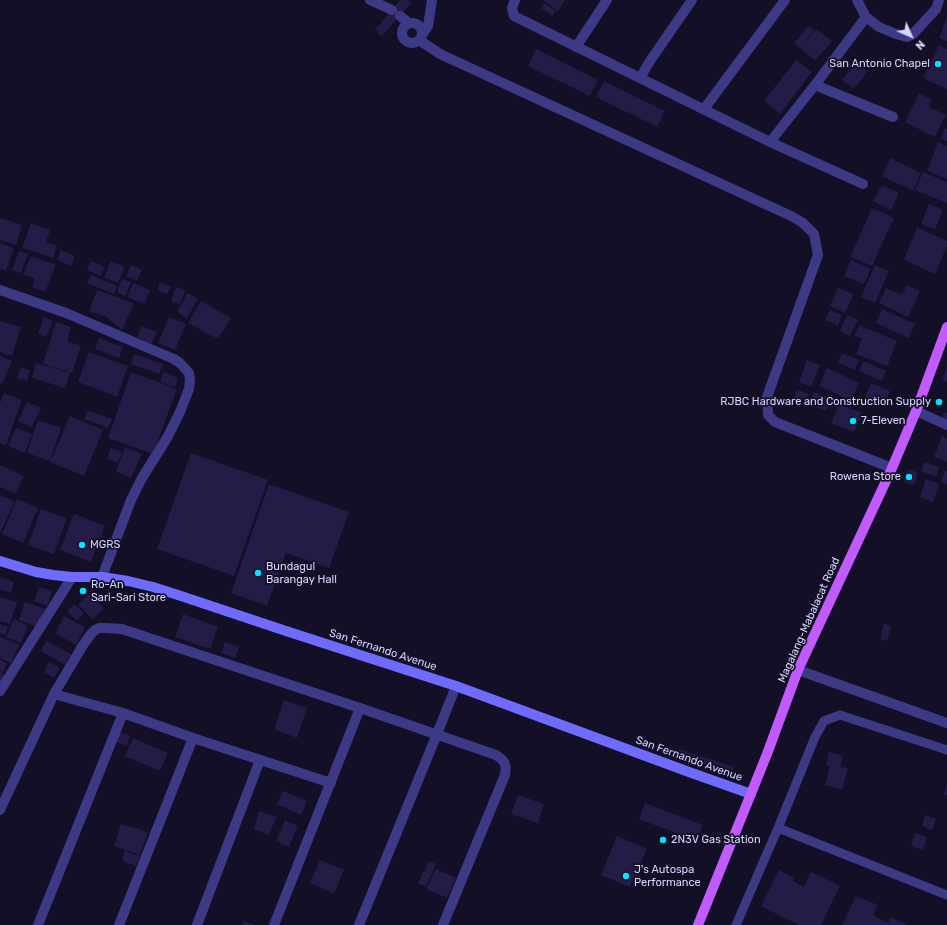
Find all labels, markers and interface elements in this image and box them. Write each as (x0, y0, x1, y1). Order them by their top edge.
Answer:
north arrow (891, 16, 931, 56)
text: N (912, 37, 927, 52)
place label: San Antonio Chapel (829, 57, 930, 71)
marker: San Antonio Chapel (933, 59, 943, 69)
place label: RJBC Hardware and Construction Supply (720, 395, 931, 409)
marker: RJBC Hardware and Construction Supply (934, 397, 944, 407)
place label: 7-Eleven (861, 414, 906, 428)
marker: 7-Eleven (848, 416, 858, 426)
place label: Rowena Store (830, 470, 901, 484)
marker: Rowena Store (904, 472, 914, 482)
place label: MGRS (90, 538, 120, 552)
marker: MGRS (77, 540, 87, 550)
street label: Magalang-Mabalacat Road (775, 555, 843, 685)
place label: Bundagul Barangay Hall (266, 560, 337, 586)
marker: Bundagul Barangay Hall (253, 568, 263, 578)
place label: Ro-An Sari-Sari Store (91, 578, 166, 604)
marker: Ro-An Sari-Sari Store (78, 586, 88, 596)
street label: San Fernando Avenue (328, 626, 438, 674)
street label: San Fernando Avenue (634, 734, 744, 784)
place label: 2N3V Gas Station (671, 833, 761, 847)
marker: 2N3V Gas Station (658, 835, 668, 845)
place label: J's Autospa Performance (634, 863, 701, 889)
marker: J's Autospa Performance (621, 871, 631, 881)

